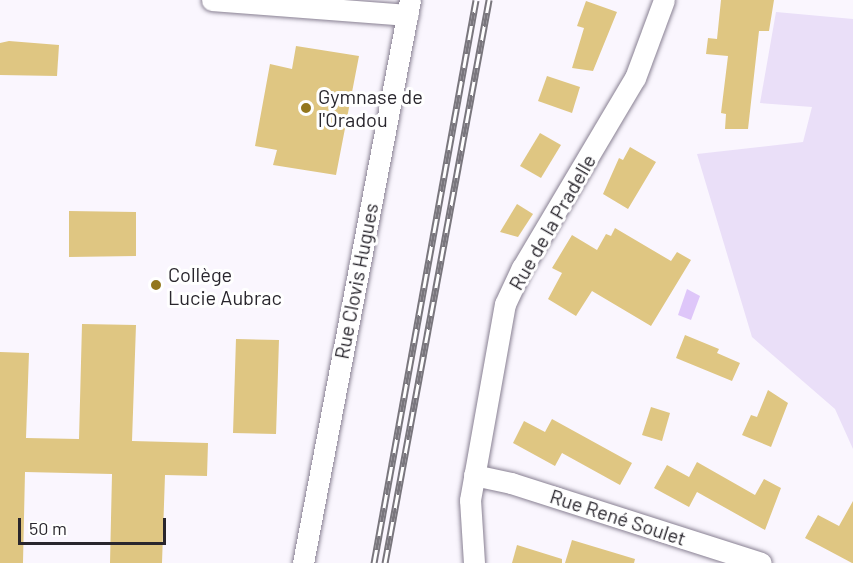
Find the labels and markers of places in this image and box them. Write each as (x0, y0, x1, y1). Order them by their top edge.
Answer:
place label: Gymnase de l'Oradou (318, 84, 423, 131)
marker: Gymnase de l'Oradou (299, 101, 313, 115)
place label: Collège Lucie Aubrac (168, 262, 282, 309)
marker: Collège Lucie Aubrac (149, 278, 163, 292)

